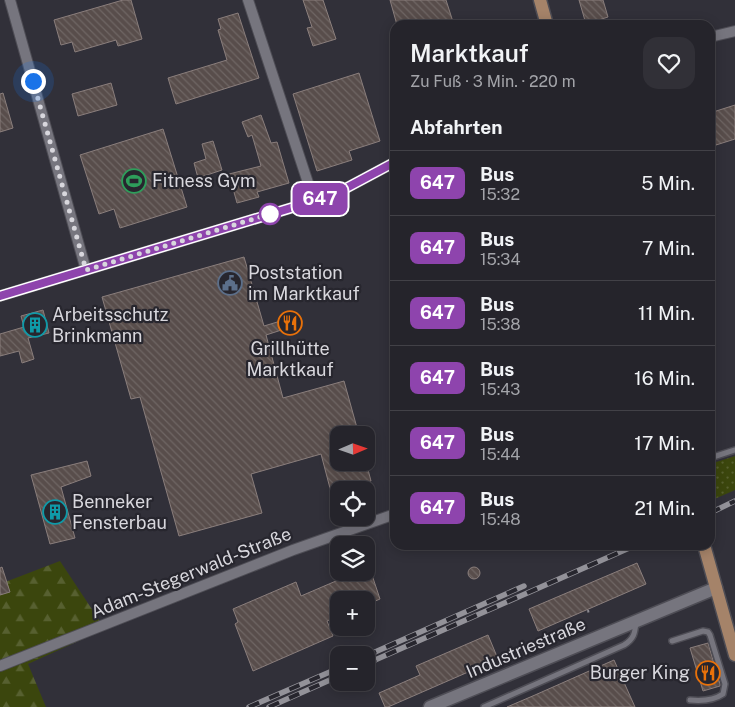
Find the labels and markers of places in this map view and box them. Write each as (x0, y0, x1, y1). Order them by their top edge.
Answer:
sports icon: Fitness Gym (121, 168, 147, 194)
place label: Fitness Gym (152, 170, 256, 191)
unlabelled marker (259, 203, 281, 225)
place label: Poststation im Marktkauf (248, 262, 360, 304)
public building icon: Poststation im Marktkauf (217, 270, 243, 296)
place label: Arbeitsschutz Brinkmann (52, 304, 168, 346)
restaurant icon: Grillhütte Marktkauf (277, 310, 303, 336)
building icon: Arbeitsschutz Brinkmann (22, 312, 48, 338)
place label: Grillhütte Marktkauf (246, 338, 334, 380)
place label: Benneker Fensterbau (72, 491, 167, 533)
building icon: Benneker Fensterbau (42, 499, 68, 525)
restaurant icon: Burger King (695, 660, 721, 686)
place label: Burger King (590, 662, 690, 683)

